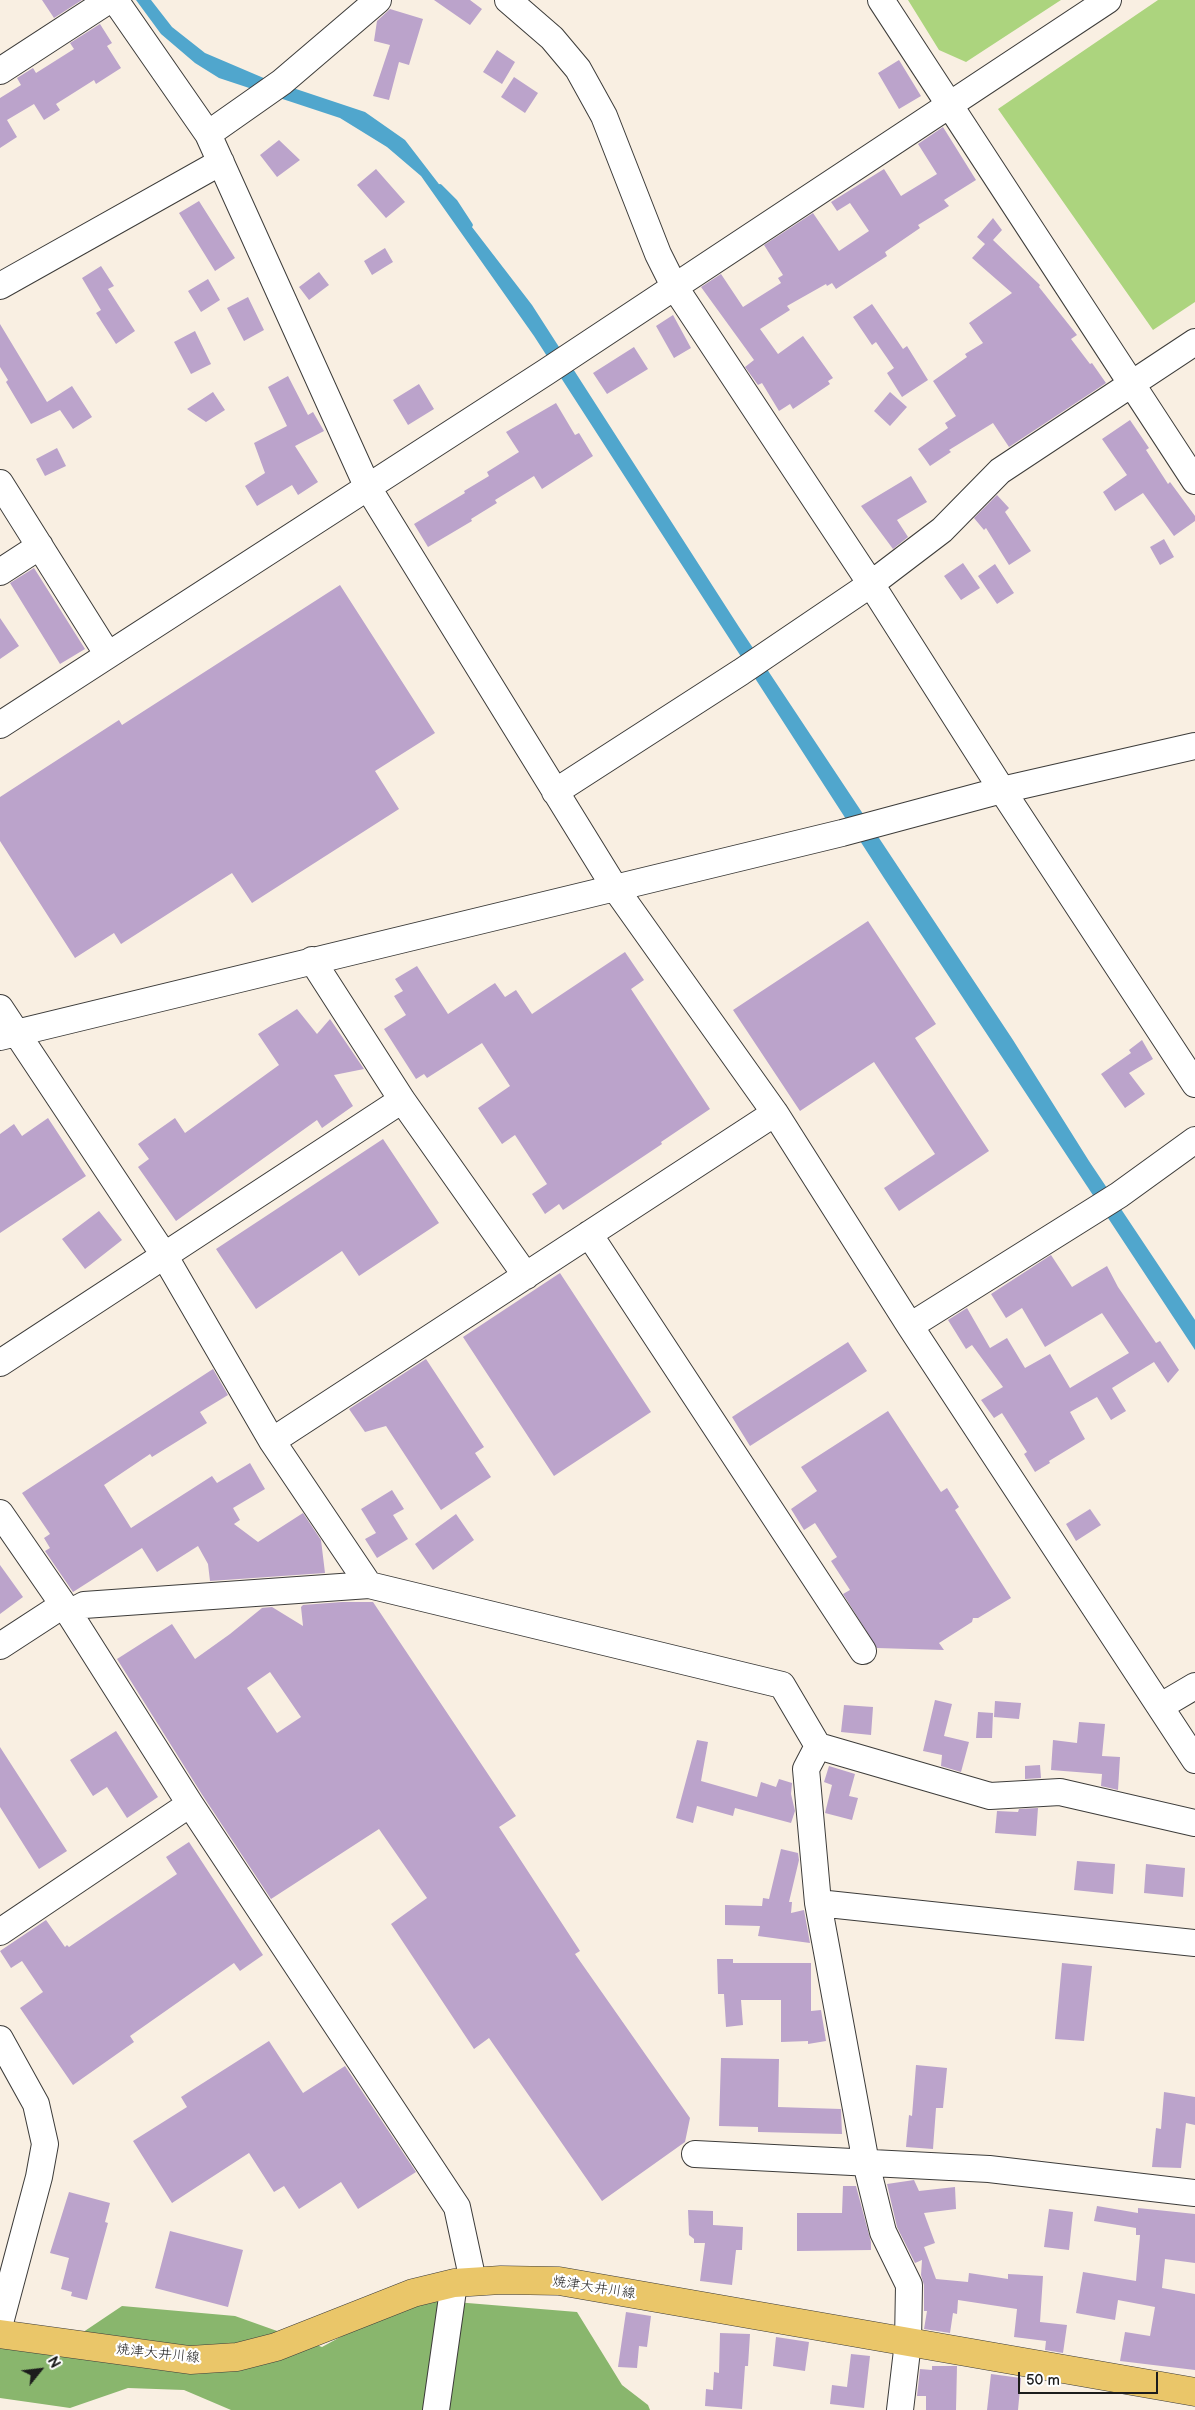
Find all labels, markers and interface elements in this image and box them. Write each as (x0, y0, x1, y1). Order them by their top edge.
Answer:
street label: 焼津大井川線 (551, 2273, 637, 2303)
street label: 焼津大井川線 (115, 2341, 201, 2367)
north arrow (15, 2345, 65, 2395)
text: N (44, 2354, 64, 2371)
scale bar (1020, 2362, 1160, 2394)
text: 50 m (1026, 2371, 1060, 2390)

